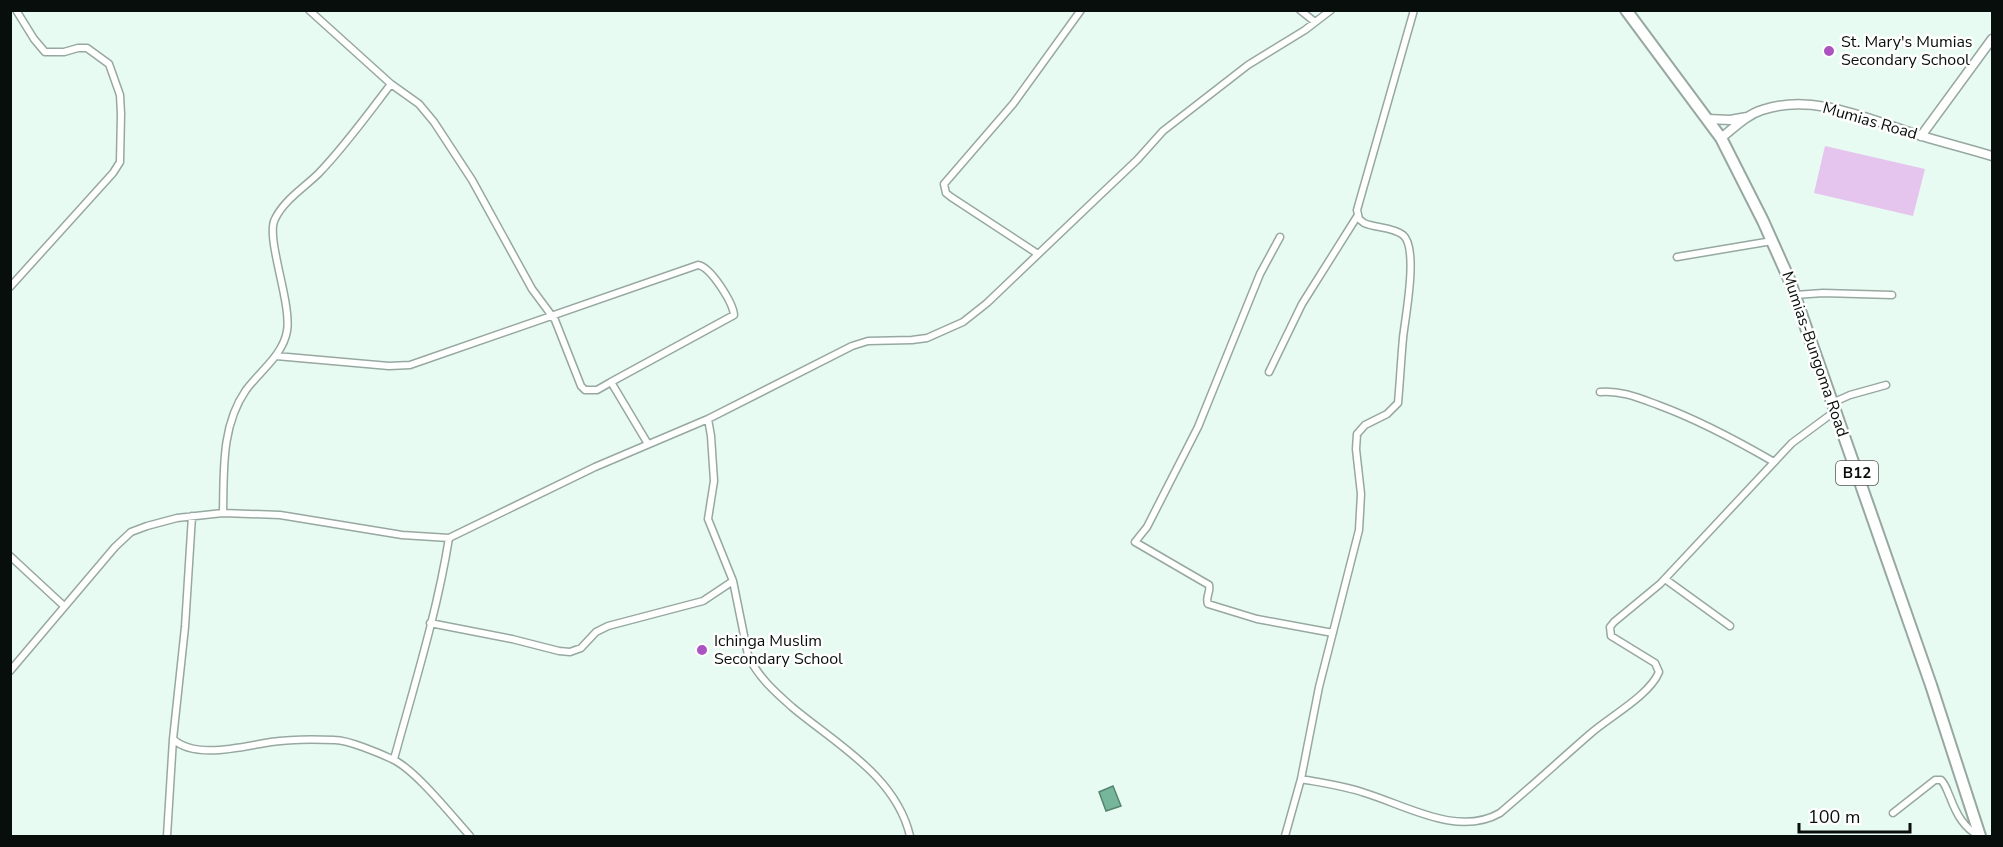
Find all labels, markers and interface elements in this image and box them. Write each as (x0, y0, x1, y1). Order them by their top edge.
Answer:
place label: St. Mary's Mumias Secondary School (1841, 31, 1973, 71)
marker: St. Mary's Mumias Secondary School (1822, 44, 1836, 58)
street label: Mumias Road (1820, 97, 1920, 145)
street label: Mumias-Bungoma Road (1776, 268, 1854, 440)
road number: B12 (1836, 461, 1878, 485)
place label: Ichinga Muslim Secondary School (714, 630, 843, 670)
marker: Ichinga Muslim Secondary School (695, 643, 709, 657)
scale bar (1799, 796, 1910, 834)
text: 100 m (1808, 805, 1860, 829)

